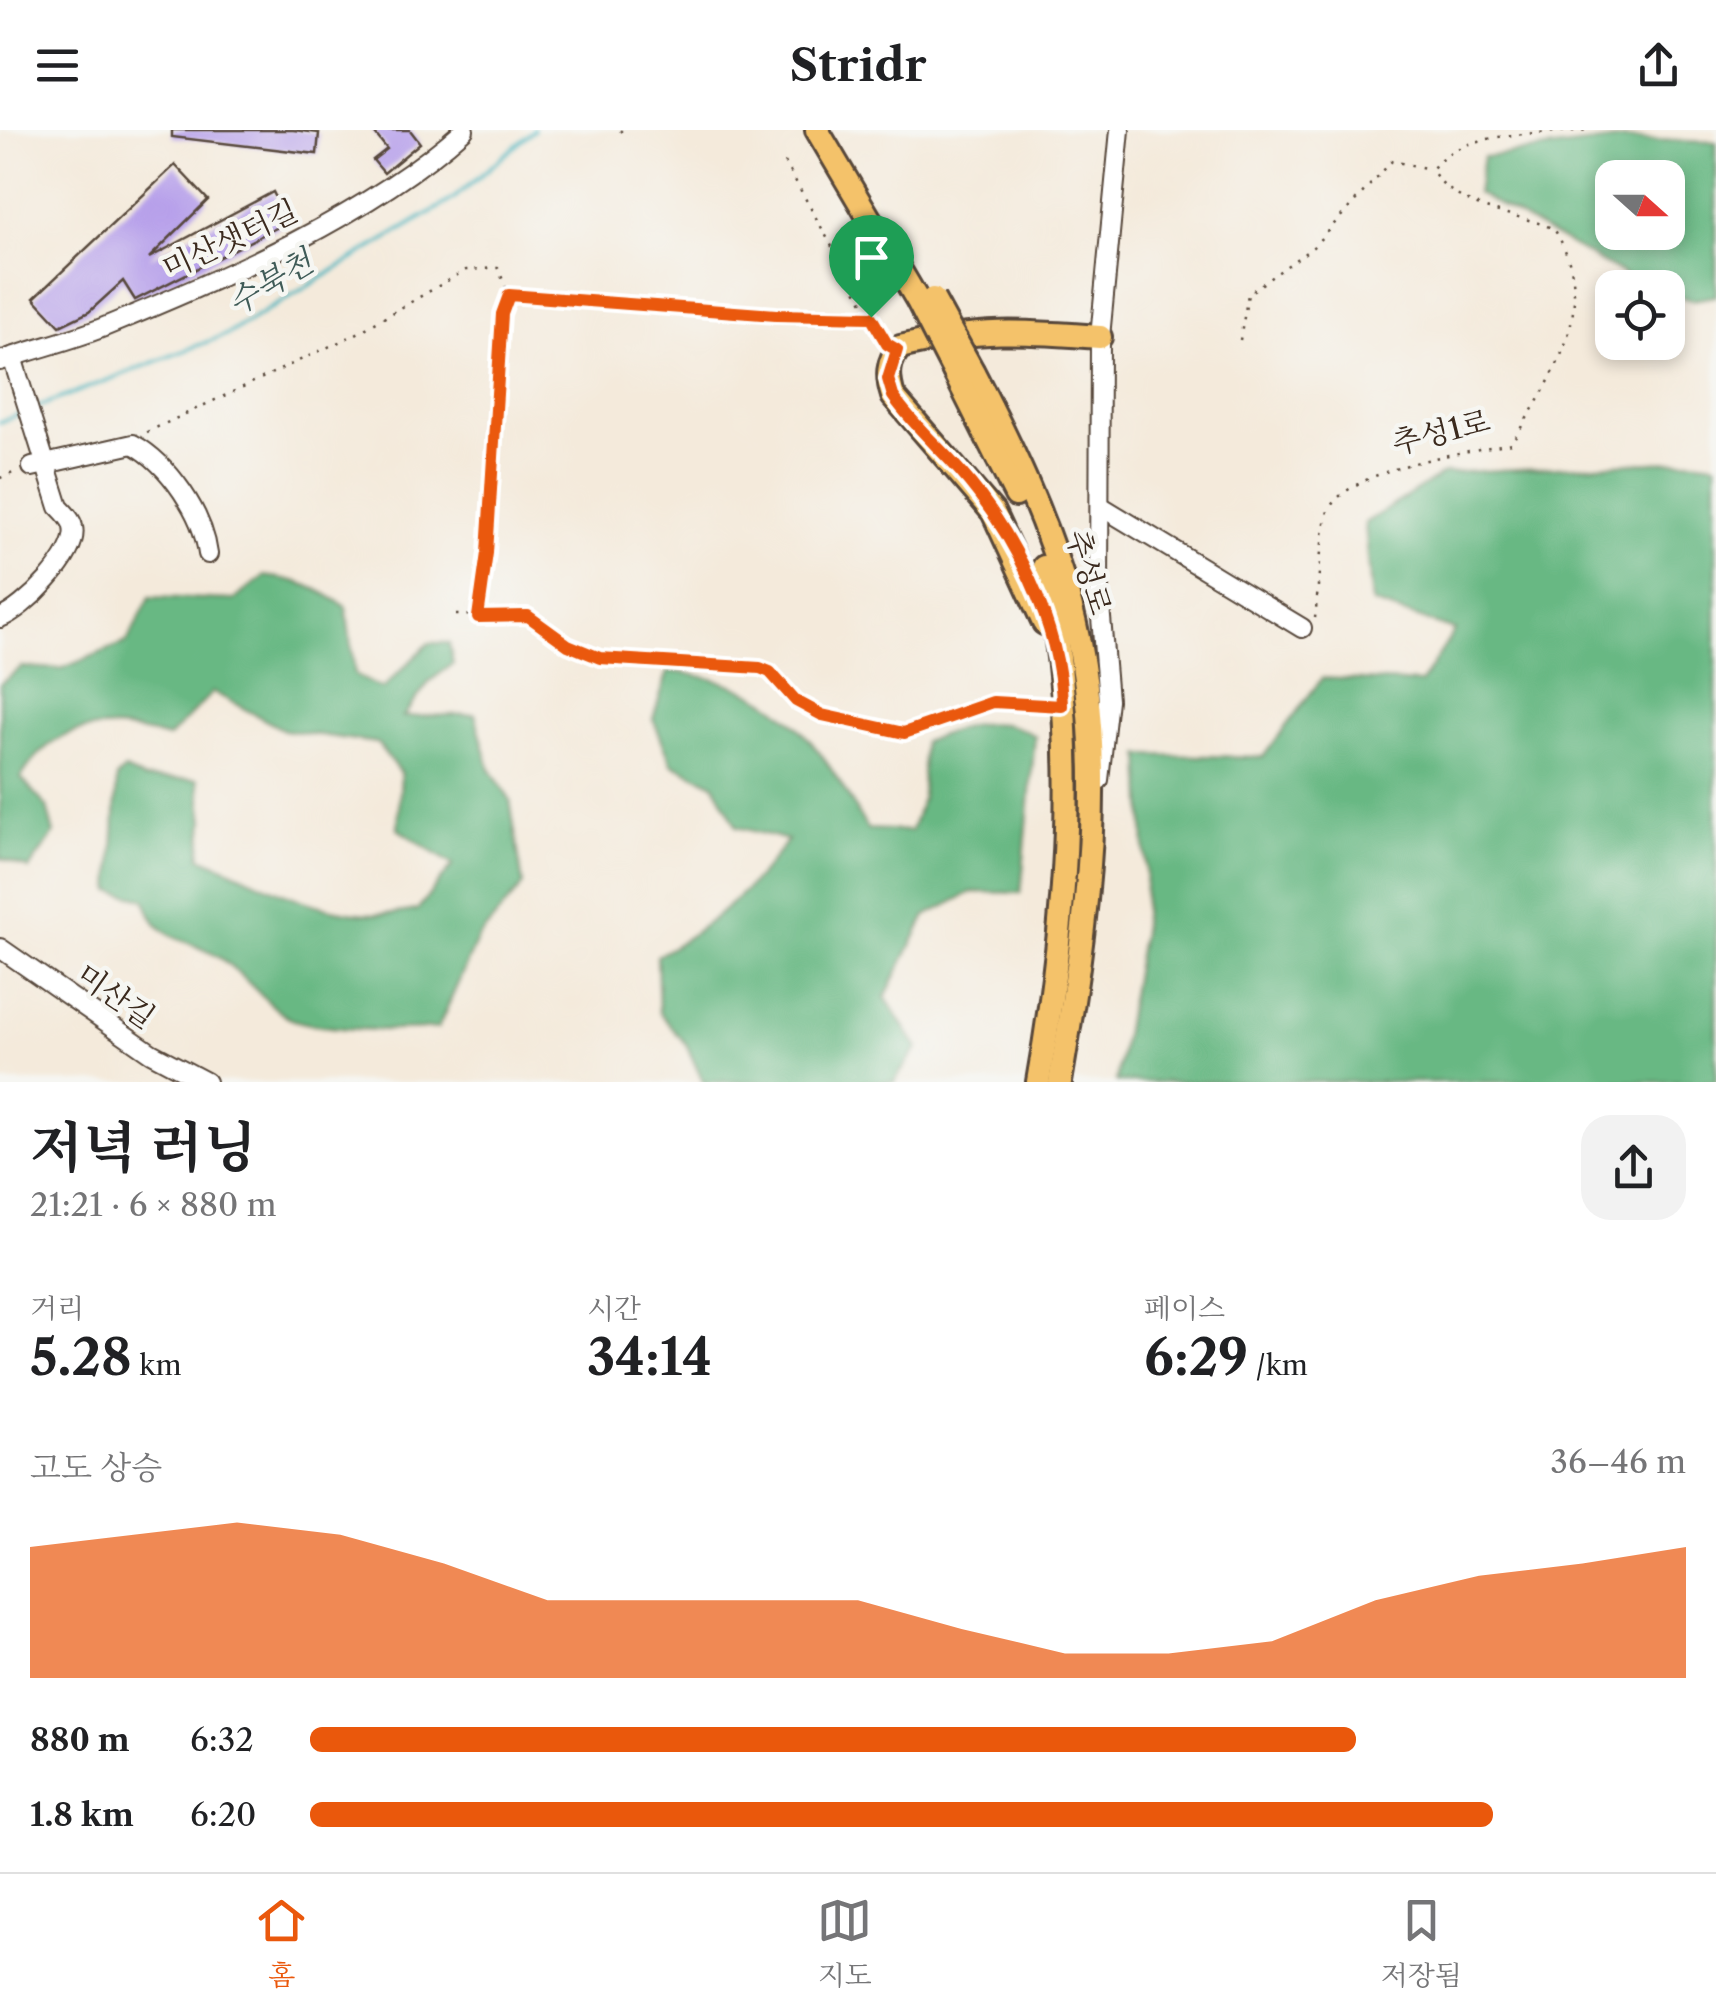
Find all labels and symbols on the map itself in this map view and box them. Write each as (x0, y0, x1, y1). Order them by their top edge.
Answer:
north arrow (1595, 160, 1685, 250)
street label: 미산샛터길 (157, 192, 303, 286)
pin (829, 215, 914, 318)
water label: 수북천 (220, 240, 322, 323)
street label: 추성1로 (1388, 402, 1494, 462)
street label: 추성로 (1059, 525, 1119, 619)
street label: 미산길 (70, 956, 162, 1036)

